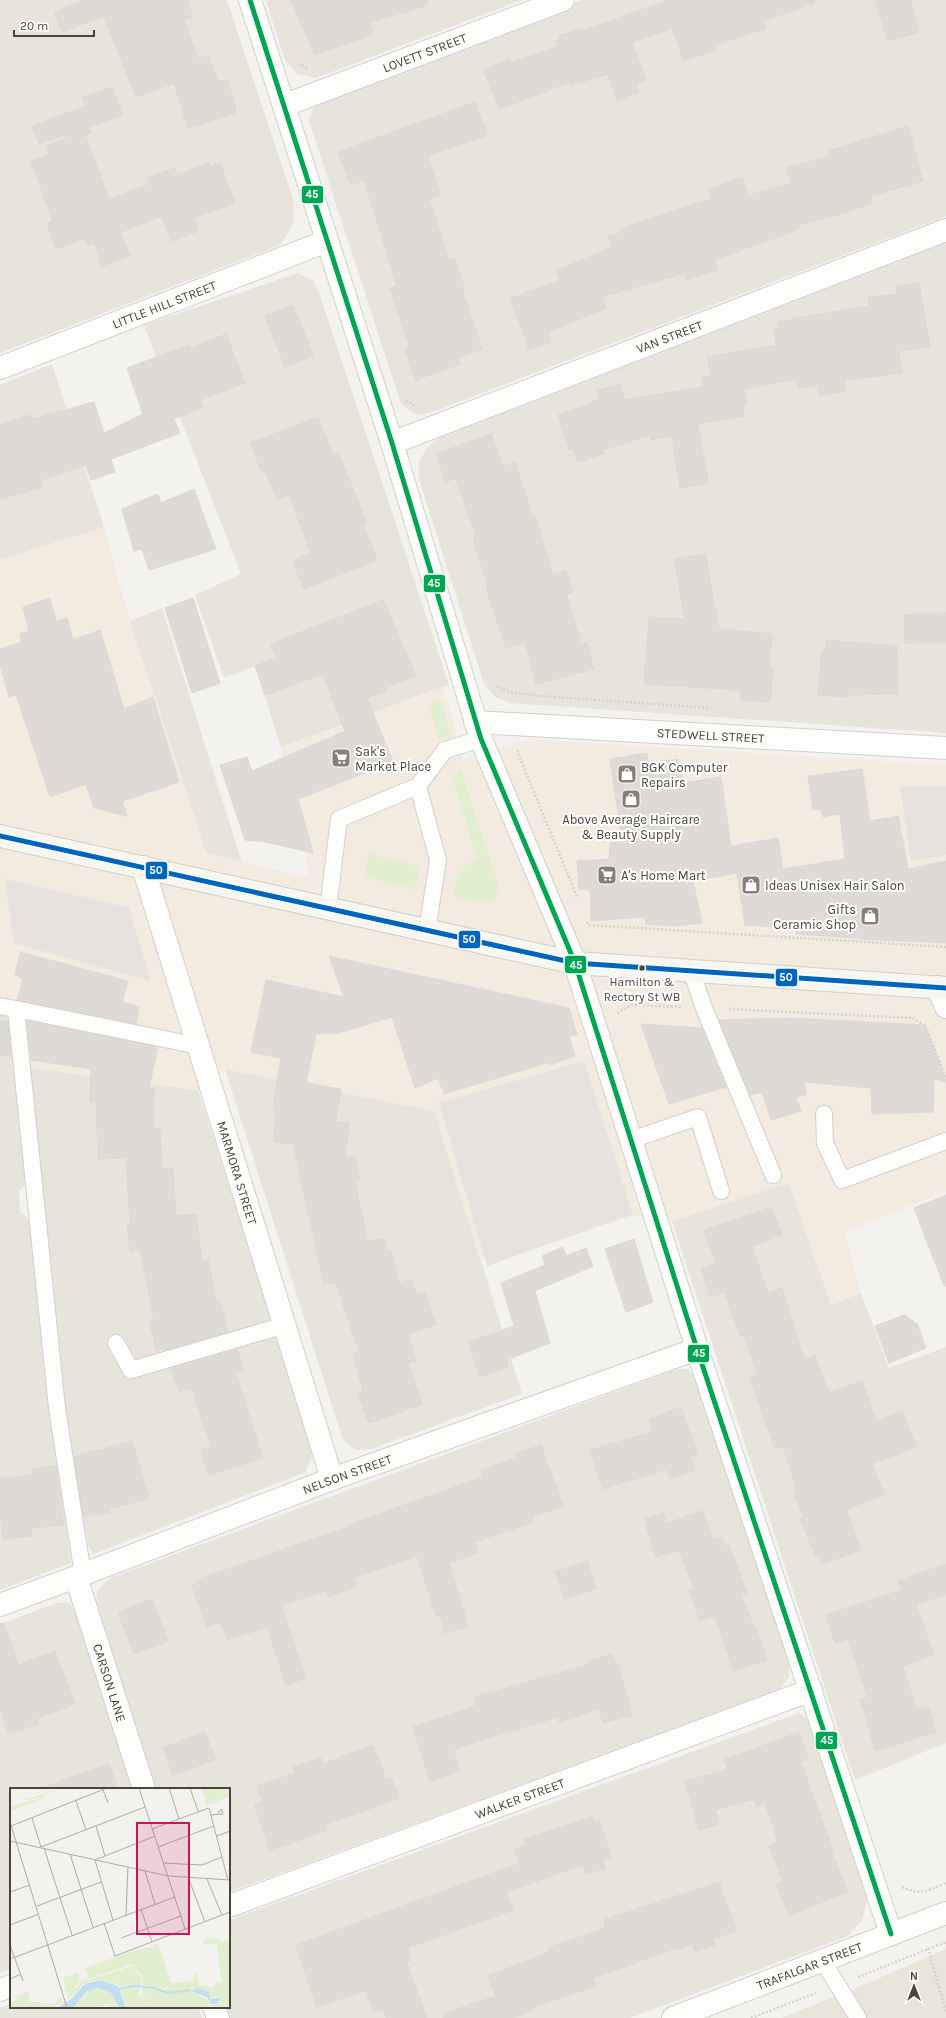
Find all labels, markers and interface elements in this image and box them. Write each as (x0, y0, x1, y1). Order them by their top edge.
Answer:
scale bar (14, 12, 94, 38)
text: 20 m (20, 19, 48, 33)
street label: LOVETT STREET (380, 30, 469, 75)
line badge: 45 (301, 185, 324, 204)
text: 45 (306, 188, 318, 201)
street label: LITTLE HILL STREET (110, 278, 219, 332)
street label: VAN STREET (634, 317, 705, 356)
line badge: 45 (423, 574, 446, 593)
text: 45 (428, 577, 440, 590)
street label: STEDWELL STREET (656, 725, 765, 746)
place label: Sak's Market Place (355, 744, 432, 774)
supermarket icon: Sak's Market Place (330, 747, 352, 769)
place label: BGK Computer Repairs (641, 760, 728, 790)
shop icon: BGK Computer Repairs (616, 763, 638, 785)
shop icon: Above Average Haircare & Beauty Supply (620, 788, 642, 810)
place label: Above Average Haircare & Beauty Supply (562, 812, 700, 842)
line badge: 50 (145, 861, 168, 880)
text: 50 (149, 864, 163, 877)
supermarket icon: A's Home Mart (596, 864, 618, 886)
place label: A's Home Mart (621, 868, 706, 883)
shop icon: Ideas Unisex Hair Salon (740, 874, 762, 896)
place label: Ideas Unisex Hair Salon (765, 878, 905, 893)
place label: Gifts Ceramic Shop (773, 902, 856, 932)
shop icon: Gifts Ceramic Shop (859, 905, 881, 927)
line badge: 50 (458, 930, 481, 949)
text: 50 (462, 933, 476, 946)
line badge: 45 (564, 955, 587, 974)
text: 45 (570, 959, 582, 972)
marker: Hamilton & Rectory St WB (637, 963, 647, 973)
line badge: 50 (775, 968, 798, 987)
text: 50 (779, 971, 793, 984)
place label: Hamilton & Rectory St WB (604, 975, 680, 1004)
street label: MARMORA STREET (214, 1119, 260, 1227)
line badge: 45 (687, 1344, 710, 1363)
text: 45 (693, 1347, 705, 1360)
street label: NELSON STREET (300, 1451, 394, 1498)
street label: CARSON LANE (90, 1642, 129, 1724)
line badge: 45 (815, 1731, 838, 1750)
text: 45 (821, 1734, 833, 1747)
street label: WALKER STREET (473, 1775, 567, 1822)
inset map (10, 1788, 230, 2008)
street label: TRAFALGAR STREET (755, 1939, 865, 1993)
north arrow (894, 1966, 934, 2006)
text: N (910, 1970, 918, 1983)

